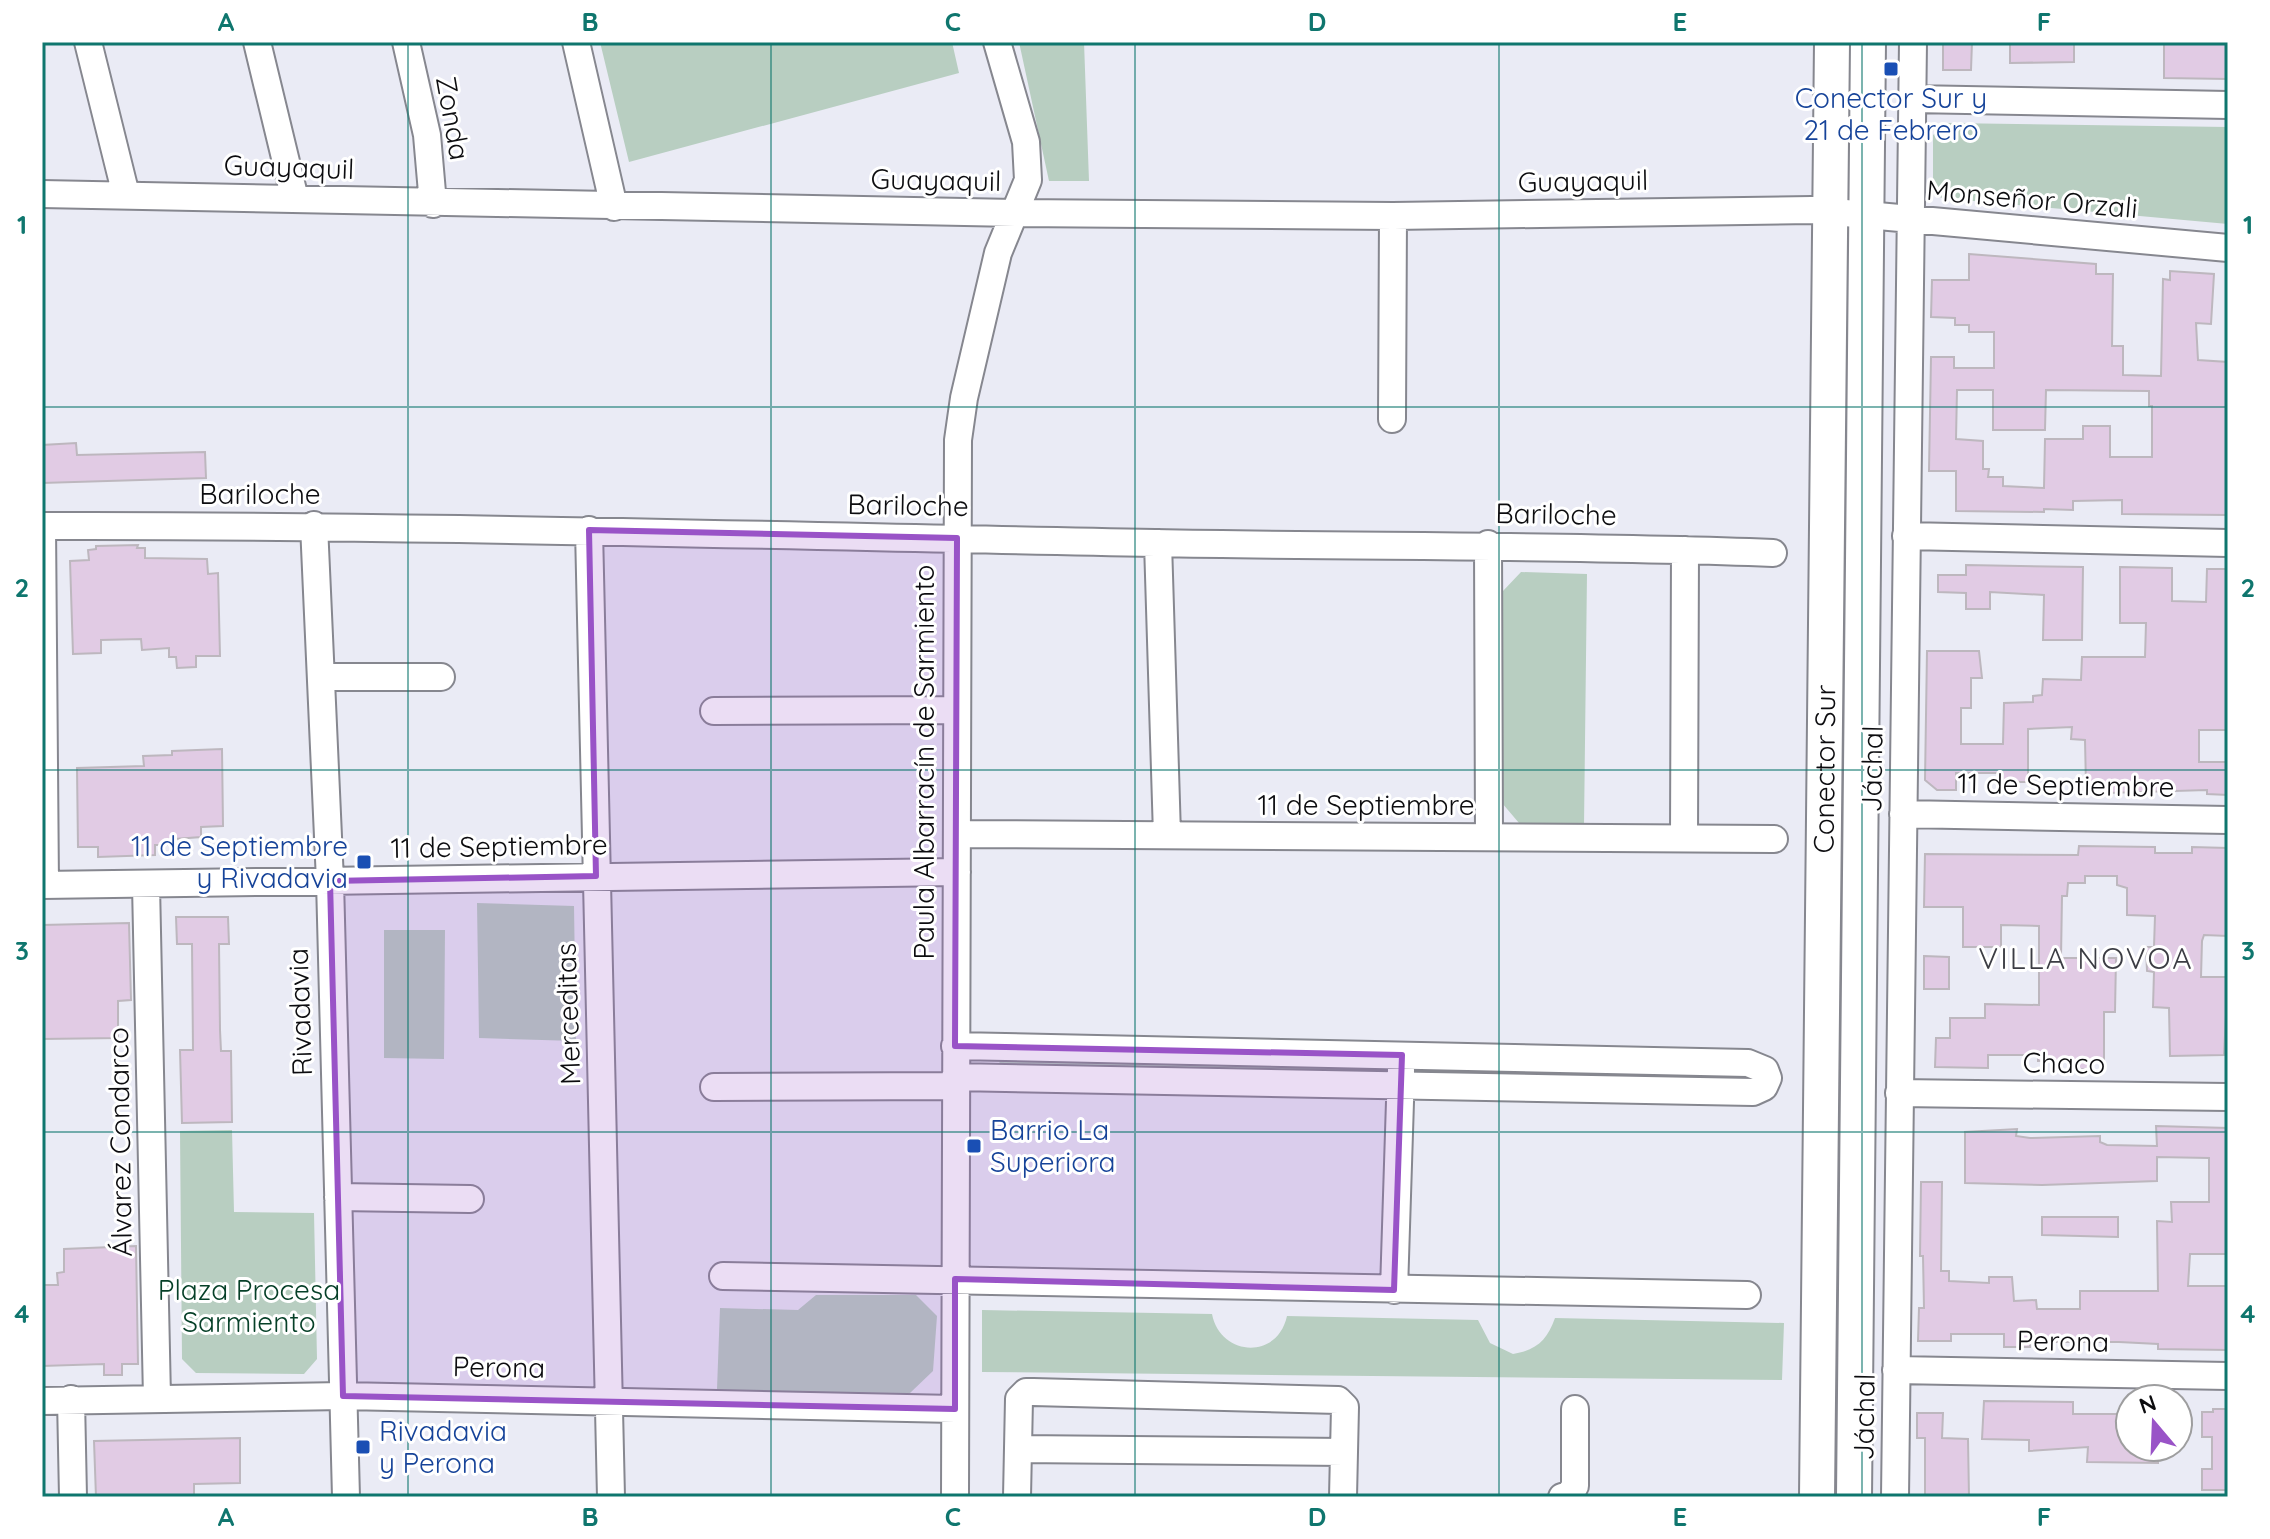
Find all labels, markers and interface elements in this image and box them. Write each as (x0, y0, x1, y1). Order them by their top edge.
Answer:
text: A (218, 5, 235, 38)
text: B (581, 5, 599, 38)
text: C (945, 5, 961, 38)
text: D (1308, 5, 1326, 38)
text: E (1673, 5, 1687, 38)
text: F (2037, 5, 2051, 38)
marker: Conector Sur y 21 de Febrero (1882, 60, 1900, 78)
street label: Zonda (429, 73, 478, 163)
place label: Conector Sur y 21 de Febrero (1795, 80, 1987, 147)
street label: Guayaquil (223, 147, 355, 186)
street label: Guayaquil (870, 161, 1002, 198)
street label: Guayaquil (1517, 162, 1649, 199)
street label: Monseñor Orzali (1925, 172, 2139, 225)
text: 1 (17, 208, 27, 241)
text: 1 (2243, 208, 2253, 241)
street label: Bariloche (199, 476, 321, 511)
street label: Bariloche (847, 486, 969, 523)
street label: Bariloche (1495, 495, 1617, 532)
street label: Paula Albarracín de Sarmiento (906, 565, 941, 959)
text: 2 (15, 571, 29, 604)
text: 2 (2241, 571, 2255, 604)
street label: Conector Sur (1806, 684, 1842, 854)
street label: Jáchal (1853, 725, 1890, 813)
street label: 11 de Septiembre (1957, 765, 2175, 804)
street label: 11 de Septiembre (1257, 787, 1475, 822)
street label: 11 de Septiembre (390, 826, 608, 865)
place label: 11 de Septiembre y Rivadavia (131, 828, 348, 895)
marker: 11 de Septiembre y Rivadavia (355, 853, 373, 871)
text: 3 (15, 934, 29, 967)
text: 3 (2241, 934, 2255, 967)
district label: VILLA NOVOA (1978, 939, 2194, 977)
street label: Merceditas (548, 942, 587, 1086)
street label: Rivadavia (280, 948, 319, 1077)
street label: Álvarez Condarco (100, 1027, 139, 1257)
street label: Chaco (2022, 1044, 2106, 1081)
place label: Barrio La Superiora (990, 1112, 1116, 1179)
marker: Barrio La Superiora (965, 1137, 983, 1155)
park label: Plaza Procesa Sarmiento (158, 1272, 340, 1339)
text: 4 (14, 1297, 30, 1330)
text: 4 (2240, 1297, 2256, 1330)
street label: Perona (2016, 1322, 2110, 1359)
street label: Perona (452, 1348, 546, 1385)
street label: Jáchal (1845, 1373, 1882, 1461)
north arrow (2114, 1383, 2194, 1463)
text: N (2135, 1388, 2160, 1420)
place label: Rivadavia y Perona (379, 1413, 507, 1480)
marker: Rivadavia y Perona (354, 1438, 372, 1456)
text: A (218, 1500, 235, 1533)
text: B (581, 1500, 599, 1533)
text: C (945, 1500, 961, 1533)
text: D (1308, 1500, 1326, 1533)
text: E (1673, 1500, 1687, 1533)
text: F (2037, 1500, 2051, 1533)

